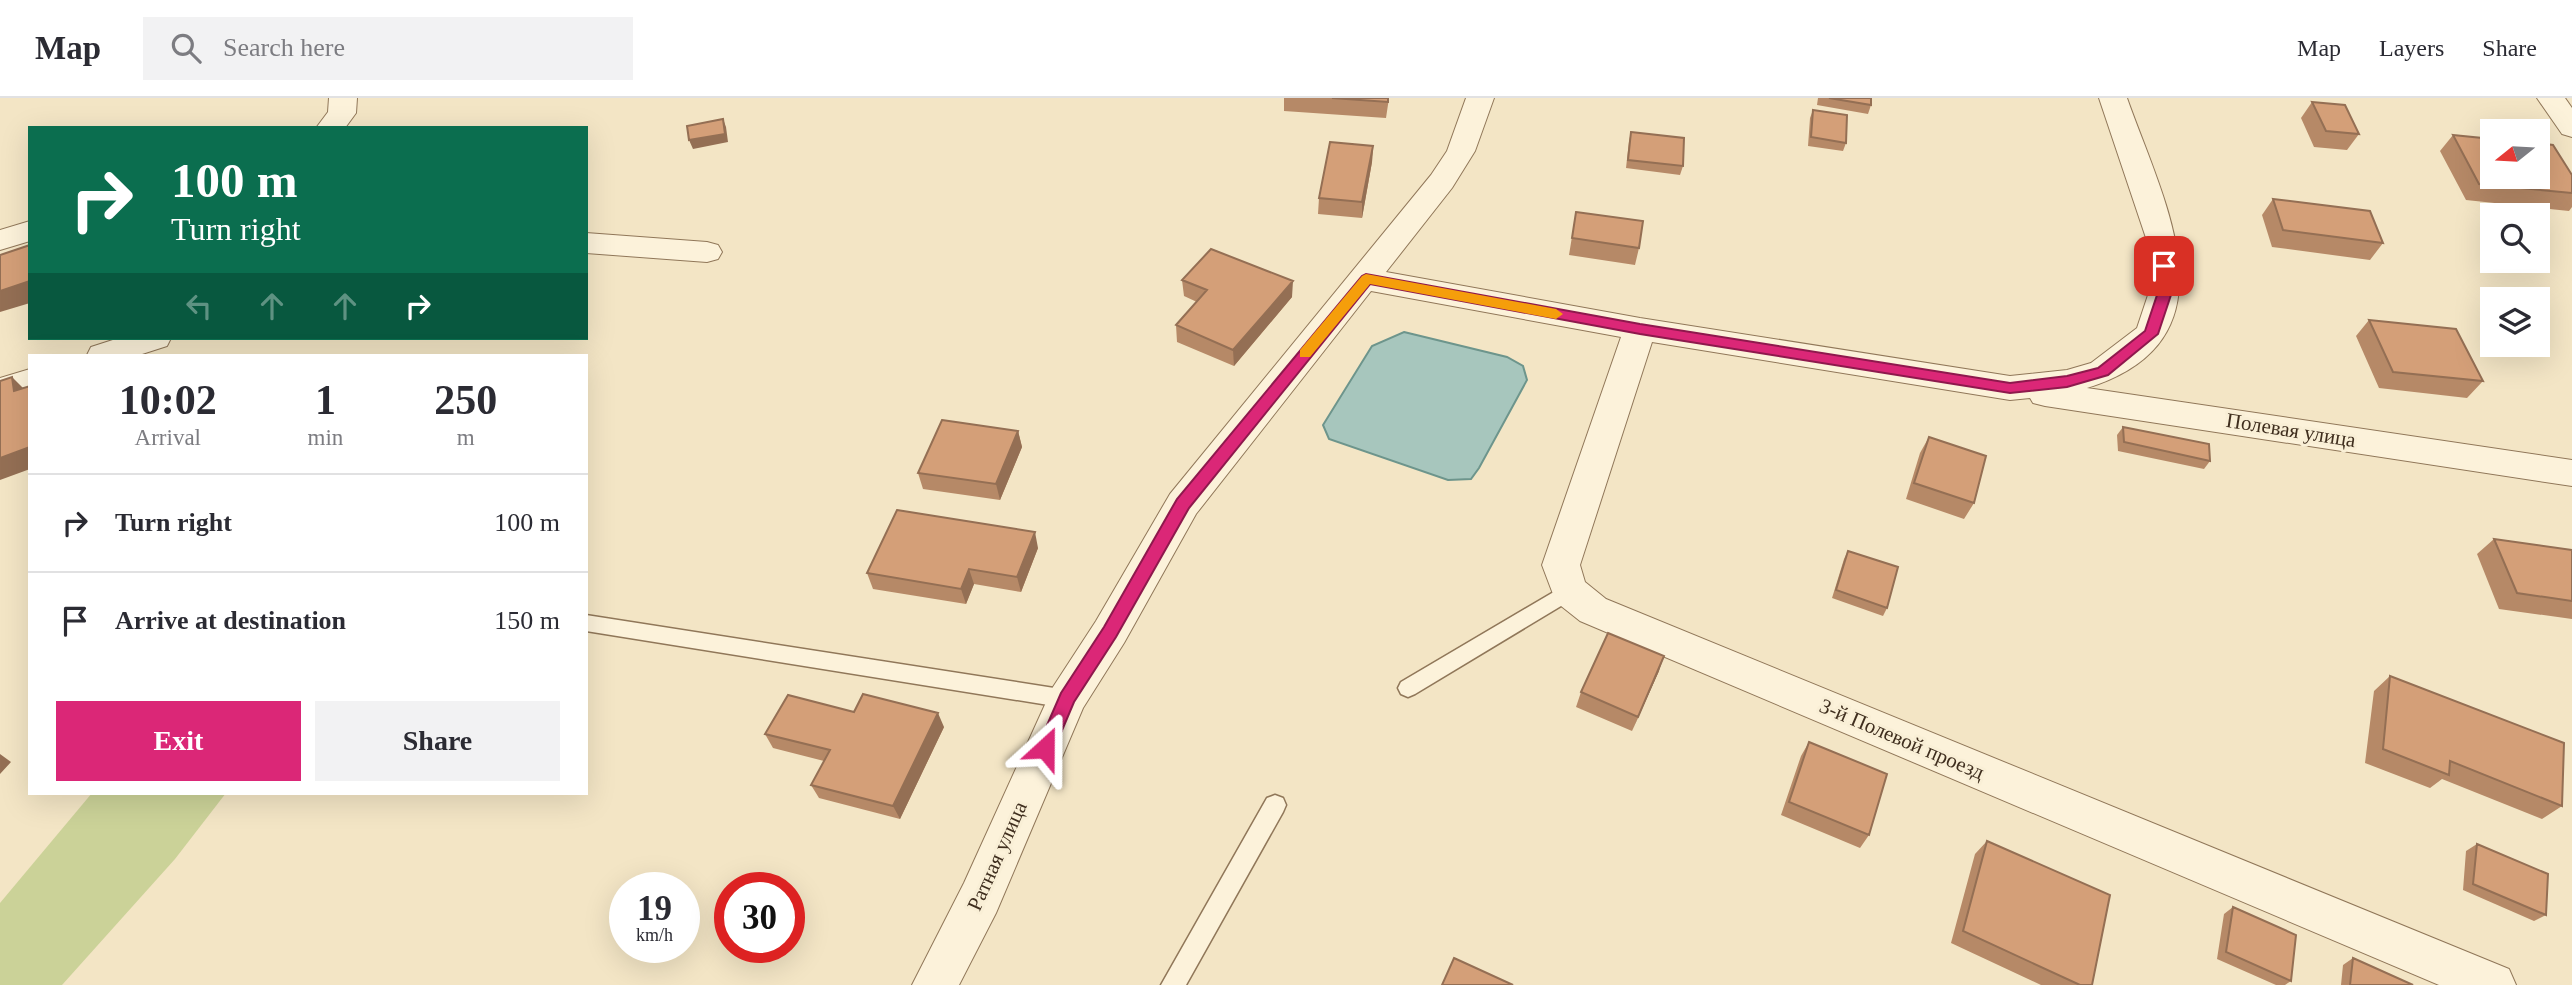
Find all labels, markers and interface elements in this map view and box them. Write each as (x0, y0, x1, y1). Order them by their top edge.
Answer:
search box (143, 17, 633, 80)
icon: search (167, 29, 205, 67)
text: Map (35, 30, 101, 66)
text: Search here (223, 33, 345, 62)
text: Map (2297, 35, 2341, 61)
text: Layers (2379, 35, 2444, 61)
text: Share (2482, 35, 2537, 61)
north arrow (2480, 119, 2550, 189)
map controls (2480, 119, 2550, 357)
text: 100 m (171, 153, 298, 208)
icon: right (56, 154, 147, 245)
button: search (2480, 203, 2550, 273)
text: Turn right (171, 211, 301, 247)
pin (2134, 236, 2194, 296)
icon: arrive (2145, 247, 2183, 285)
icon: left (180, 287, 218, 325)
icon: ahead (253, 287, 291, 325)
icon: ahead (326, 287, 364, 325)
icon: right (399, 287, 437, 325)
button: layers (2480, 287, 2550, 357)
text: 10:02 (119, 377, 217, 423)
text: 1 (315, 377, 336, 423)
text: 250 (434, 377, 497, 423)
street label: Полевая улица (2224, 408, 2358, 452)
text: Arrival (135, 425, 201, 450)
text: min (308, 425, 343, 450)
text: m (457, 425, 475, 450)
icon: right (56, 504, 94, 542)
text: Turn right (115, 508, 232, 537)
text: 100 m (494, 508, 560, 537)
icon: arrive (56, 602, 94, 640)
text: Arrive at destination (115, 606, 346, 635)
text: 150 m (494, 606, 560, 635)
street label: 3-й Полевой проезд (1816, 693, 1988, 785)
button: Exit (56, 701, 301, 781)
button: Share (315, 701, 560, 781)
position arrow (1008, 711, 1082, 785)
street label: Ратная улица (962, 797, 1032, 914)
speed limit sign: 30 (714, 872, 805, 963)
text: 19 (637, 889, 672, 928)
text: km/h (636, 925, 673, 945)

